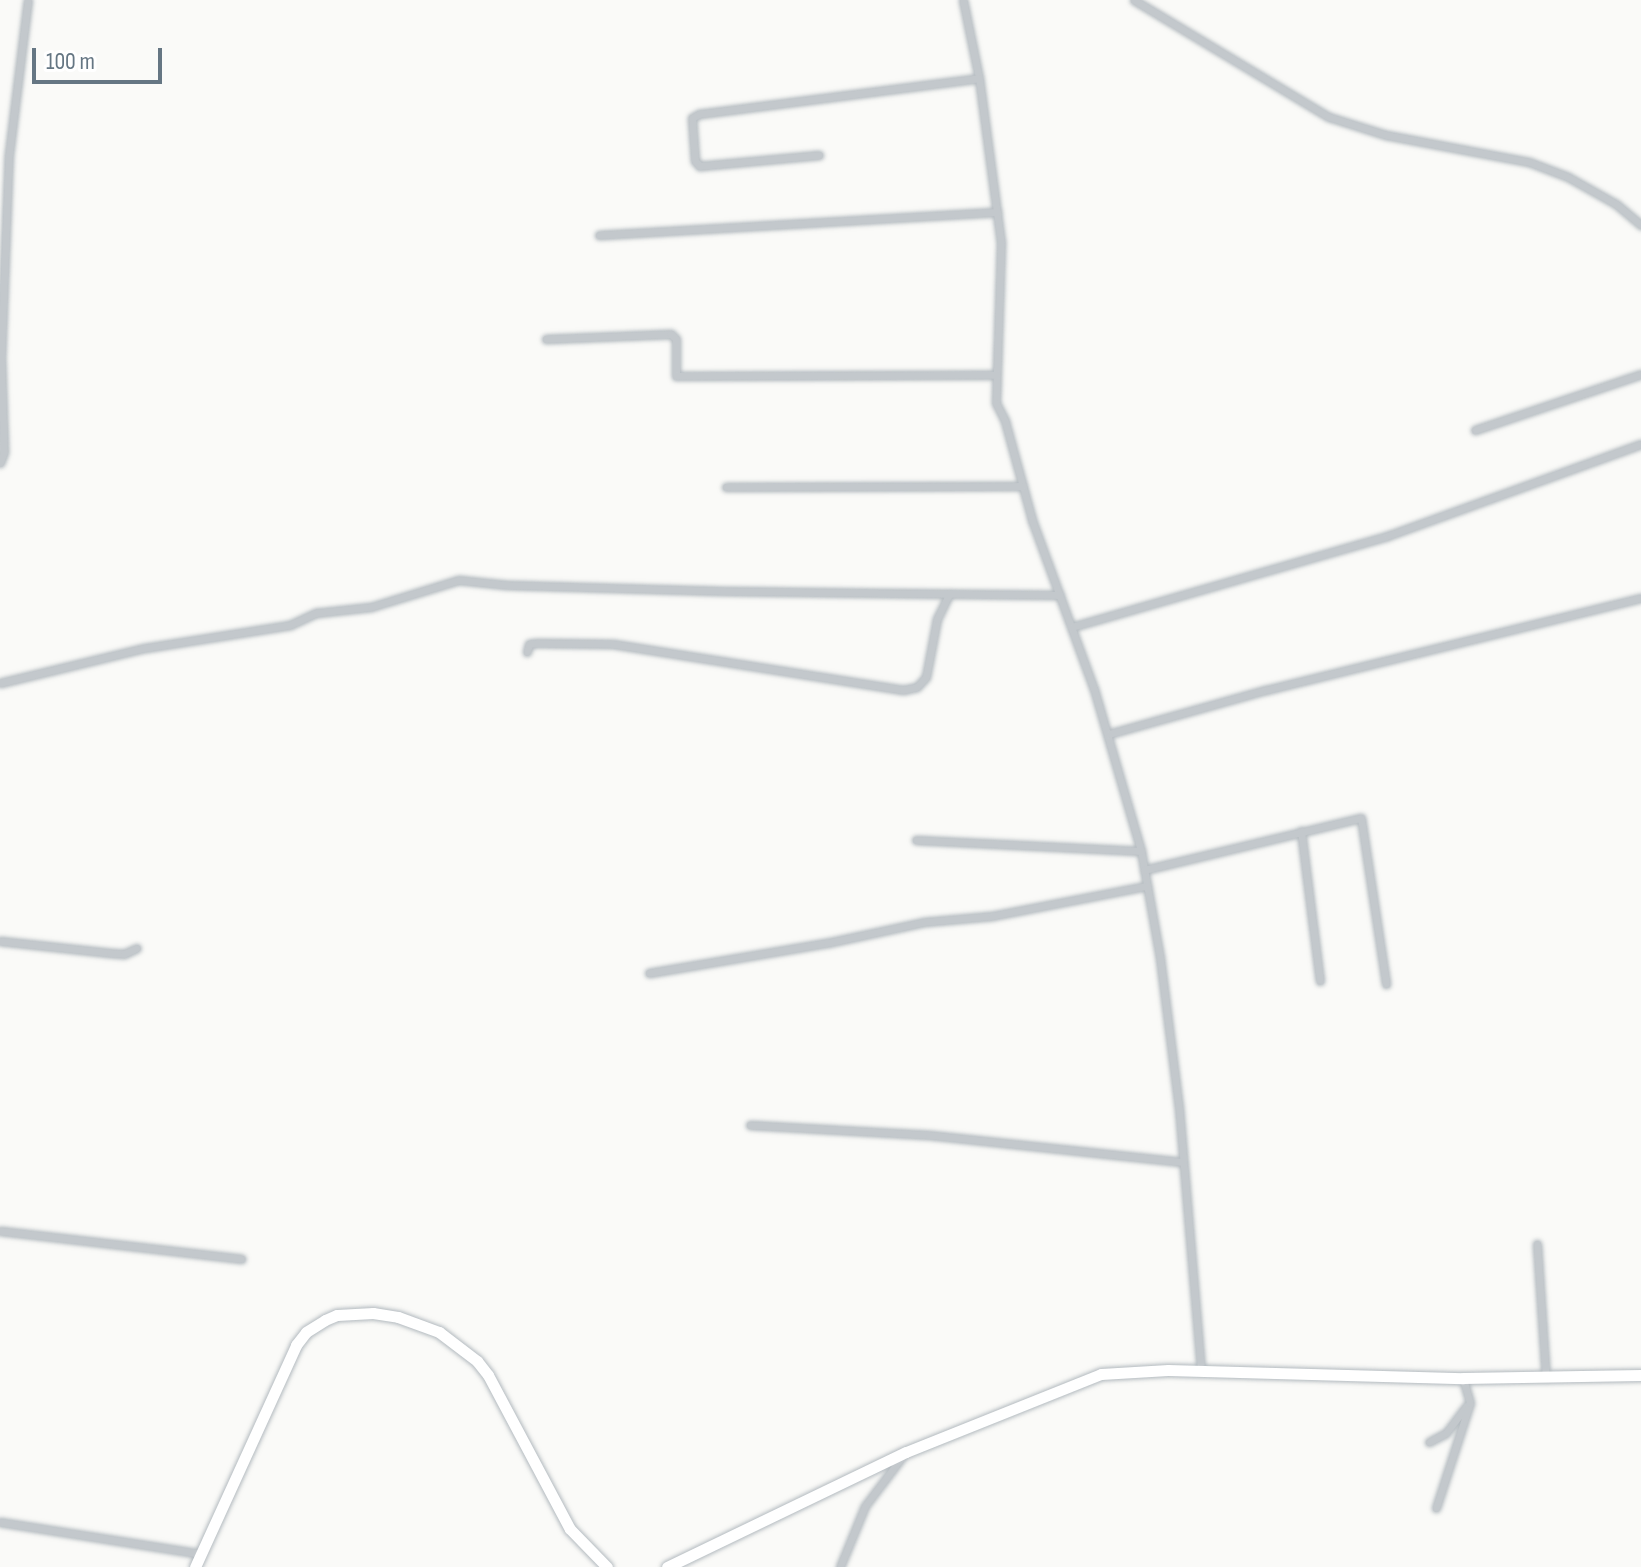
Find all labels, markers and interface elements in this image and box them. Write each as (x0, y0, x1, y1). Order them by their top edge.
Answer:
scale bar (36, 32, 166, 82)
text: 100 m (46, 47, 95, 76)

